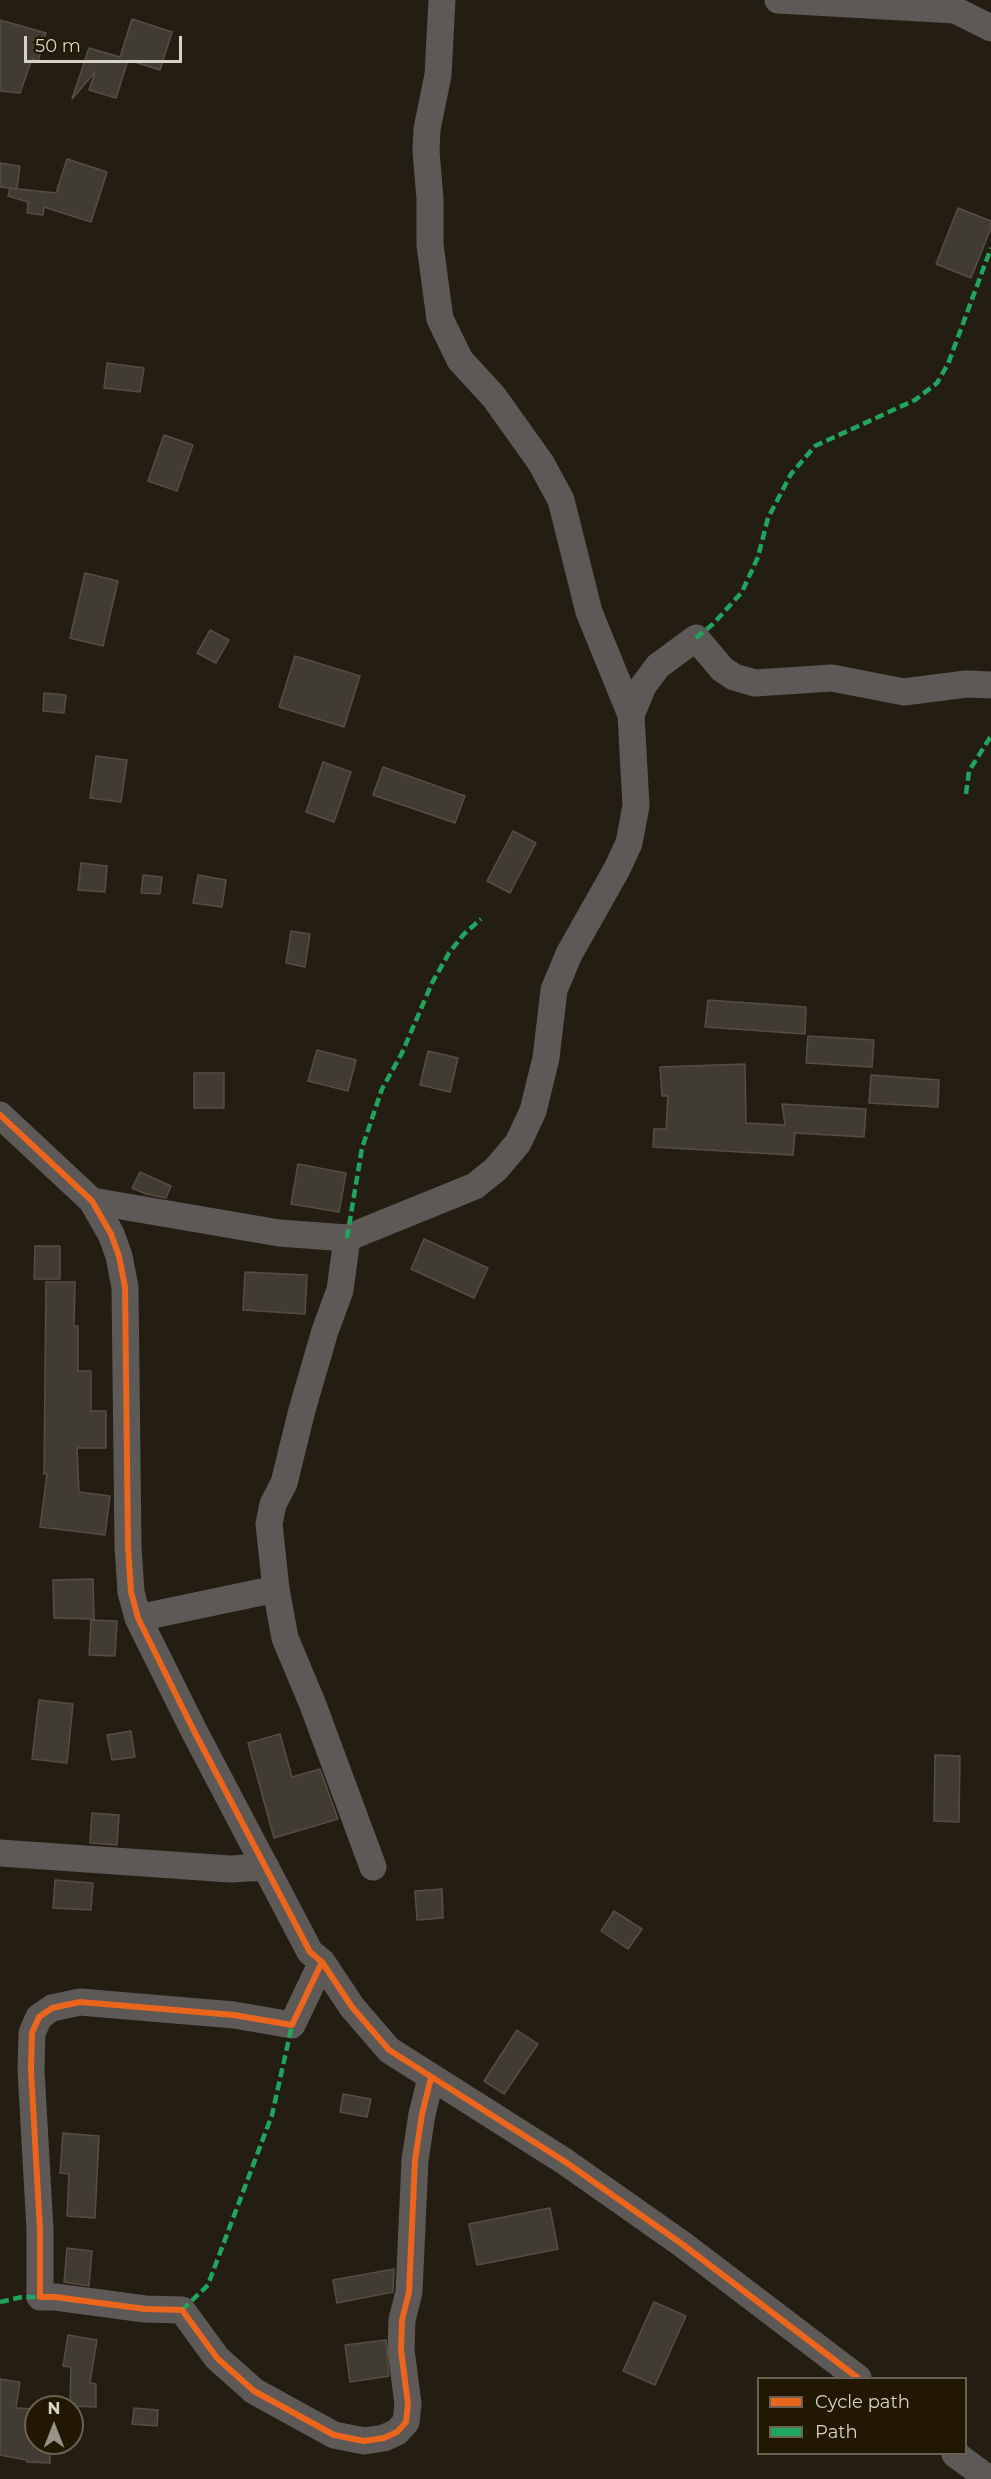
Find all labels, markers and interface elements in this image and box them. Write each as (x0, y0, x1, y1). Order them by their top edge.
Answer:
scale bar (27, 24, 184, 62)
text: 50 m (35, 35, 81, 57)
legend (757, 2377, 967, 2455)
text: Cycle path (815, 2391, 910, 2413)
north arrow (24, 2395, 84, 2455)
text: N (48, 2399, 60, 2418)
text: Path (815, 2421, 858, 2443)

